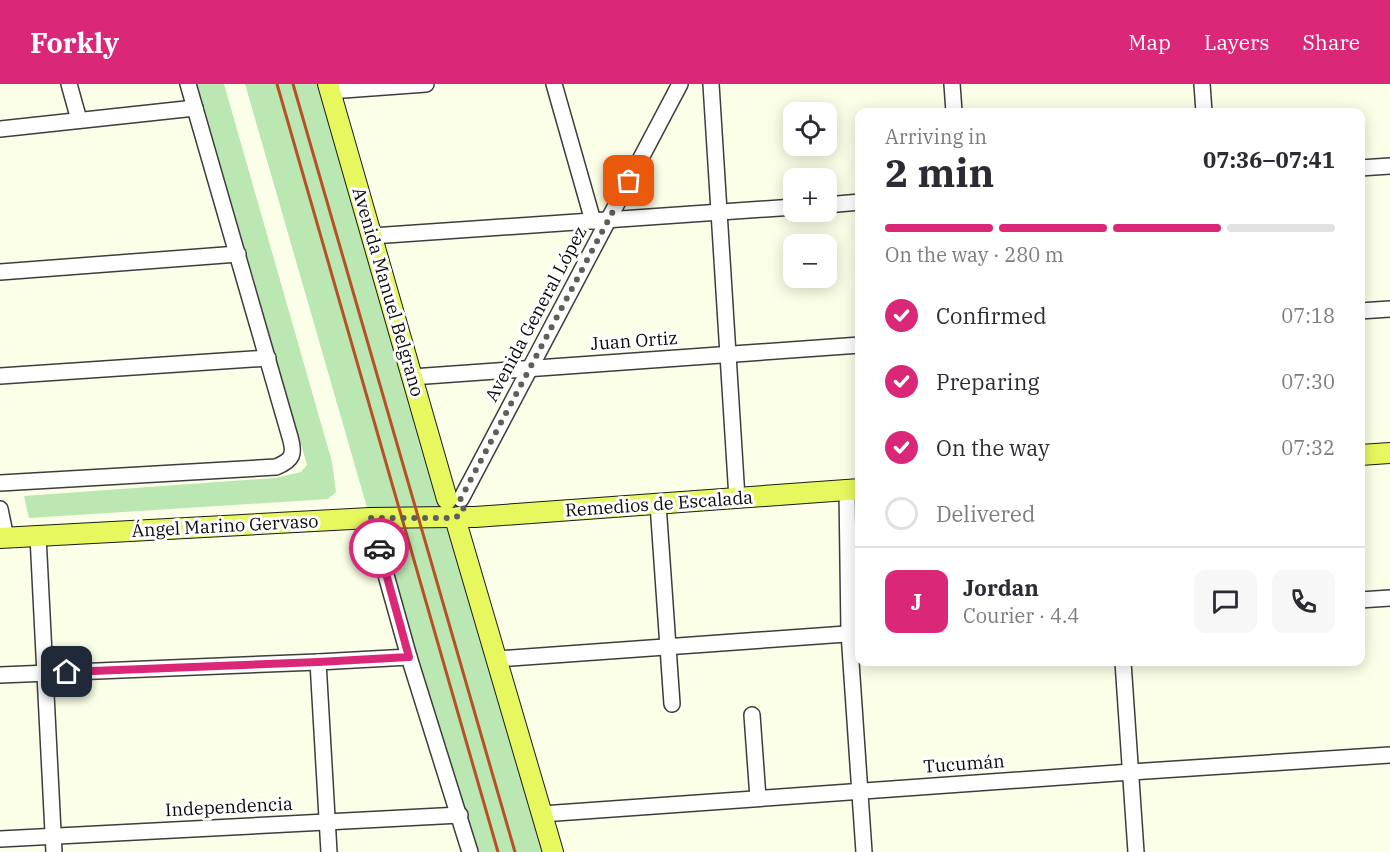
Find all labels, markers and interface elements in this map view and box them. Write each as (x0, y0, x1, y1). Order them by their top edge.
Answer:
text: Forkly (30, 24, 119, 61)
text: Map (1128, 28, 1171, 56)
text: Layers (1204, 28, 1270, 56)
text: Share (1303, 28, 1360, 56)
map controls (783, 102, 837, 288)
button: locate (783, 102, 837, 156)
text: Arriving in (885, 123, 987, 150)
text: 07:36–07:41 (1203, 145, 1335, 174)
text: 2 min (885, 147, 994, 198)
pin (603, 155, 654, 206)
icon: bag (612, 164, 645, 197)
button: + (783, 168, 837, 222)
street label: Avenida Manuel Belgrano (348, 184, 429, 399)
street label: Avenida General López (480, 222, 591, 405)
button: − (783, 234, 837, 288)
text: On the way · 280 m (885, 241, 1064, 268)
icon: check (885, 299, 918, 332)
text: Confirmed (936, 301, 1047, 330)
text: 07:18 (1281, 302, 1335, 329)
street label: Juan Ortiz (590, 326, 678, 355)
icon: check (885, 365, 918, 398)
text: Preparing (936, 367, 1040, 396)
text: 07:30 (1281, 368, 1335, 395)
icon: check (885, 431, 918, 464)
text: On the way (936, 433, 1050, 462)
text: 07:32 (1281, 434, 1335, 461)
street label: Remedios de Escalada (564, 485, 754, 522)
text: Delivered (936, 499, 1035, 528)
street label: Ángel Marino Gervaso (131, 509, 319, 542)
courier (349, 518, 409, 578)
icon: car (363, 532, 396, 565)
button: chat (1194, 570, 1257, 633)
button: phone (1272, 570, 1335, 633)
text: Jordan (963, 573, 1039, 602)
text: J (911, 587, 922, 616)
text: Courier · 4.4 (963, 602, 1079, 629)
pin (41, 646, 92, 697)
icon: home (50, 655, 83, 688)
street label: Tucumán (923, 749, 1005, 778)
street label: Independencia (165, 792, 293, 821)

